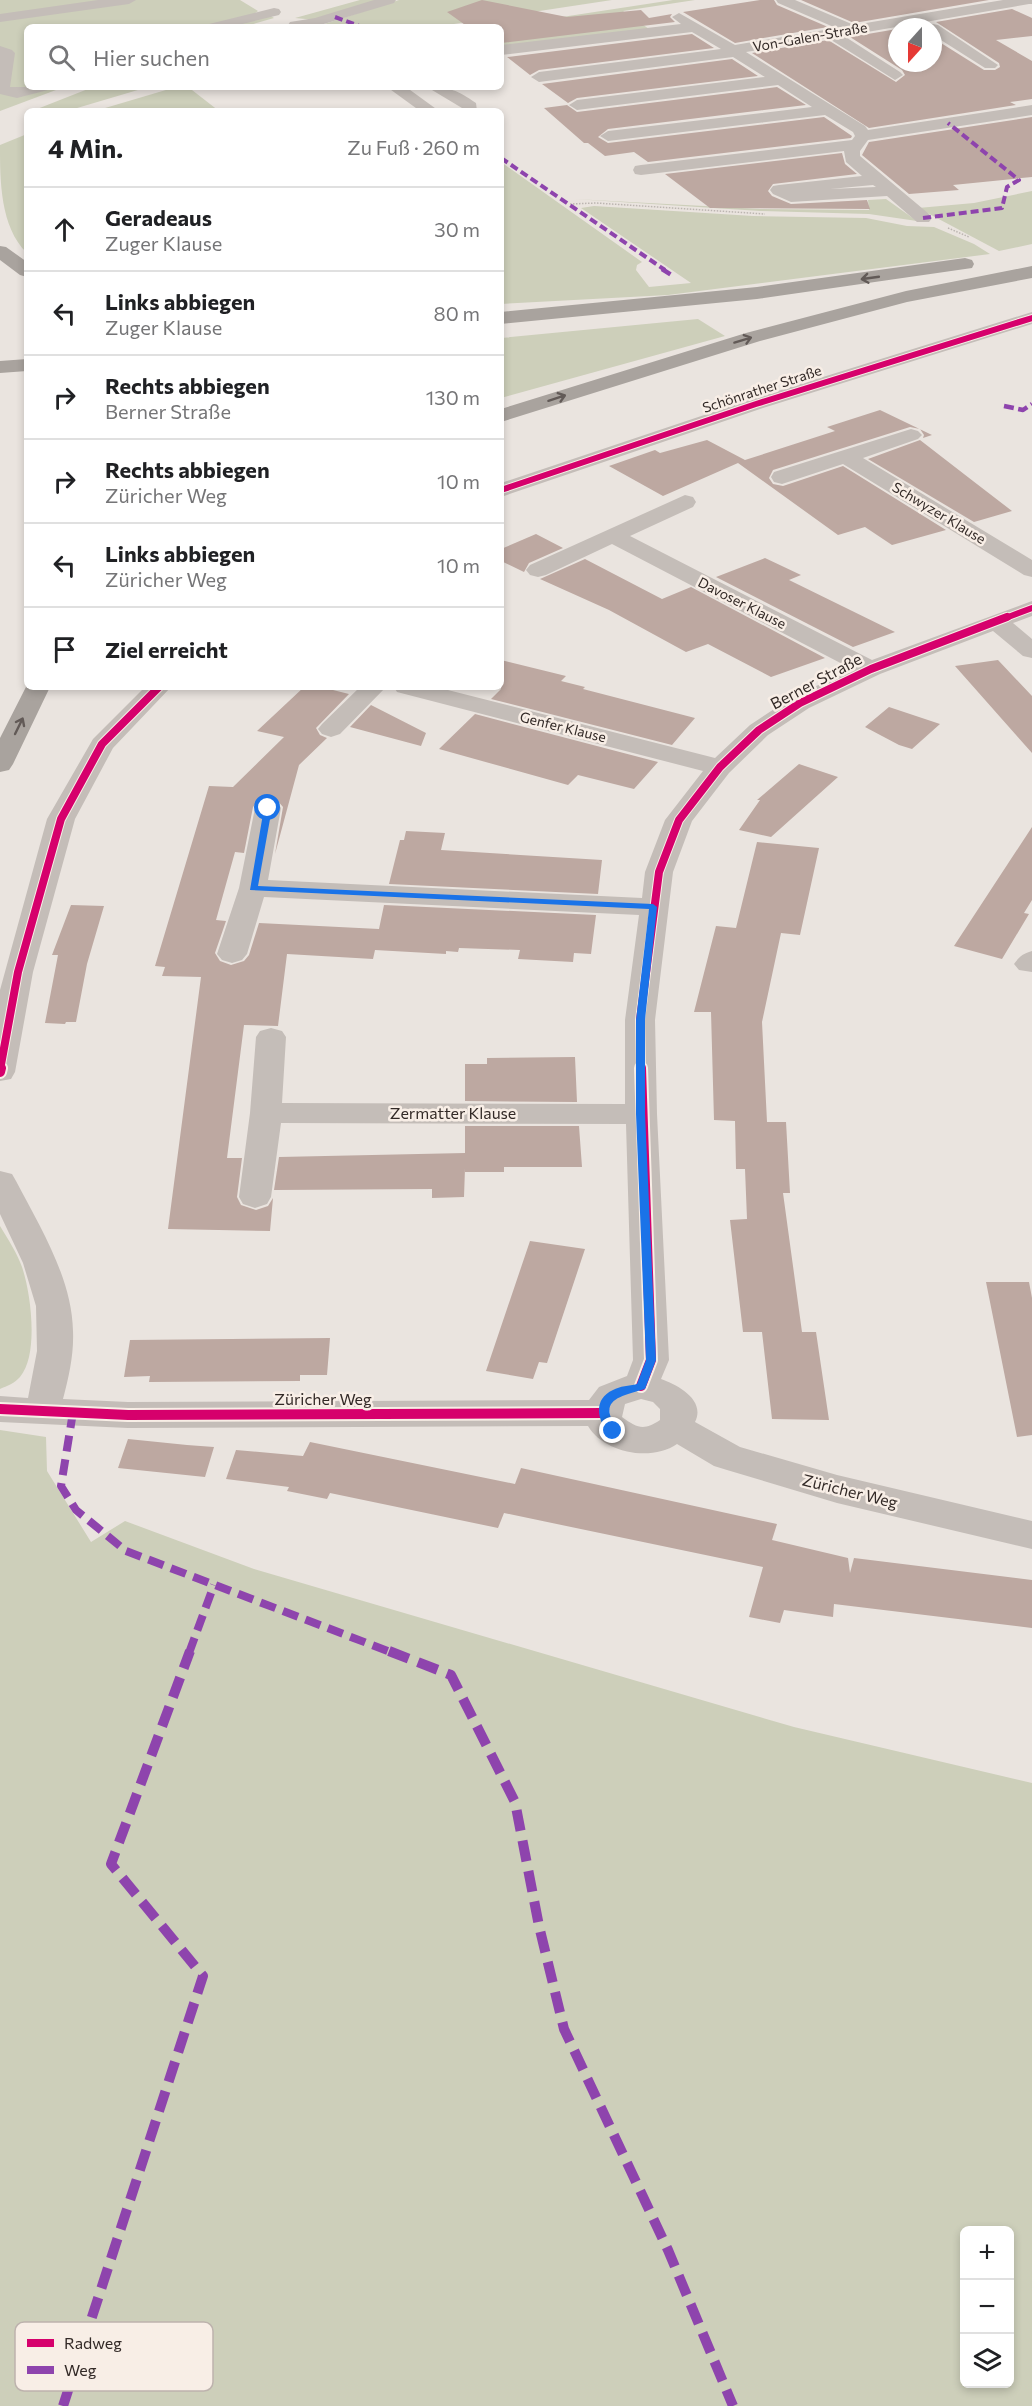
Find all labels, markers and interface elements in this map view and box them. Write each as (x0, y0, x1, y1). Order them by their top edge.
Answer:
street label: Von-Galen-Straße (751, 18, 868, 55)
north arrow (888, 18, 942, 72)
search box (24, 24, 504, 90)
icon: search (45, 41, 78, 74)
text: Hier suchen (93, 44, 210, 71)
text: 4 Min. (48, 132, 123, 163)
text: Zu Fuß · 260 m (347, 135, 480, 159)
text: Geradeaus (105, 204, 212, 231)
icon: ahead (48, 213, 81, 246)
text: 30 m (434, 217, 480, 241)
text: Zuger Klause (105, 231, 222, 255)
one-way arrow (861, 272, 881, 283)
text: Links abbiegen (105, 288, 255, 315)
icon: left (48, 297, 81, 330)
text: 80 m (434, 301, 480, 325)
text: Zuger Klause (105, 315, 222, 339)
one-way arrow (733, 334, 752, 345)
street label: Schönrather Straße (700, 361, 824, 416)
text: Rechts abbiegen (105, 372, 270, 399)
icon: right (48, 381, 81, 414)
text: 130 m (426, 385, 480, 409)
one-way arrow (547, 392, 566, 403)
text: Berner Straße (105, 399, 231, 423)
text: Rechts abbiegen (105, 456, 270, 483)
icon: right (48, 465, 81, 498)
text: 10 m (437, 469, 480, 493)
street label: Schwyzer Klause (889, 478, 989, 547)
text: Züricher Weg (105, 483, 227, 507)
text: Links abbiegen (105, 540, 255, 567)
icon: left (48, 549, 81, 582)
text: 10 m (437, 553, 480, 577)
text: Züricher Weg (105, 567, 227, 591)
street label: Davoser Klause (695, 573, 789, 632)
icon: arrive (48, 633, 81, 666)
text: Ziel erreicht (105, 636, 228, 663)
street label: Berner Straße (767, 649, 865, 713)
street label: Genfer Klause (518, 708, 608, 745)
one-way arrow (14, 717, 25, 735)
route start (254, 794, 280, 820)
street label: Zermatter Klause (390, 1103, 516, 1122)
street label: Züricher Weg (274, 1389, 372, 1408)
route end (599, 1417, 625, 1443)
street label: Züricher Weg (801, 1470, 900, 1512)
map controls (960, 2226, 1014, 2388)
button: + (960, 2226, 1014, 2280)
button: − (960, 2280, 1014, 2334)
legend (15, 2322, 213, 2391)
text: Radweg (64, 2333, 122, 2352)
button: layers (960, 2334, 1014, 2388)
text: Weg (64, 2360, 97, 2379)

